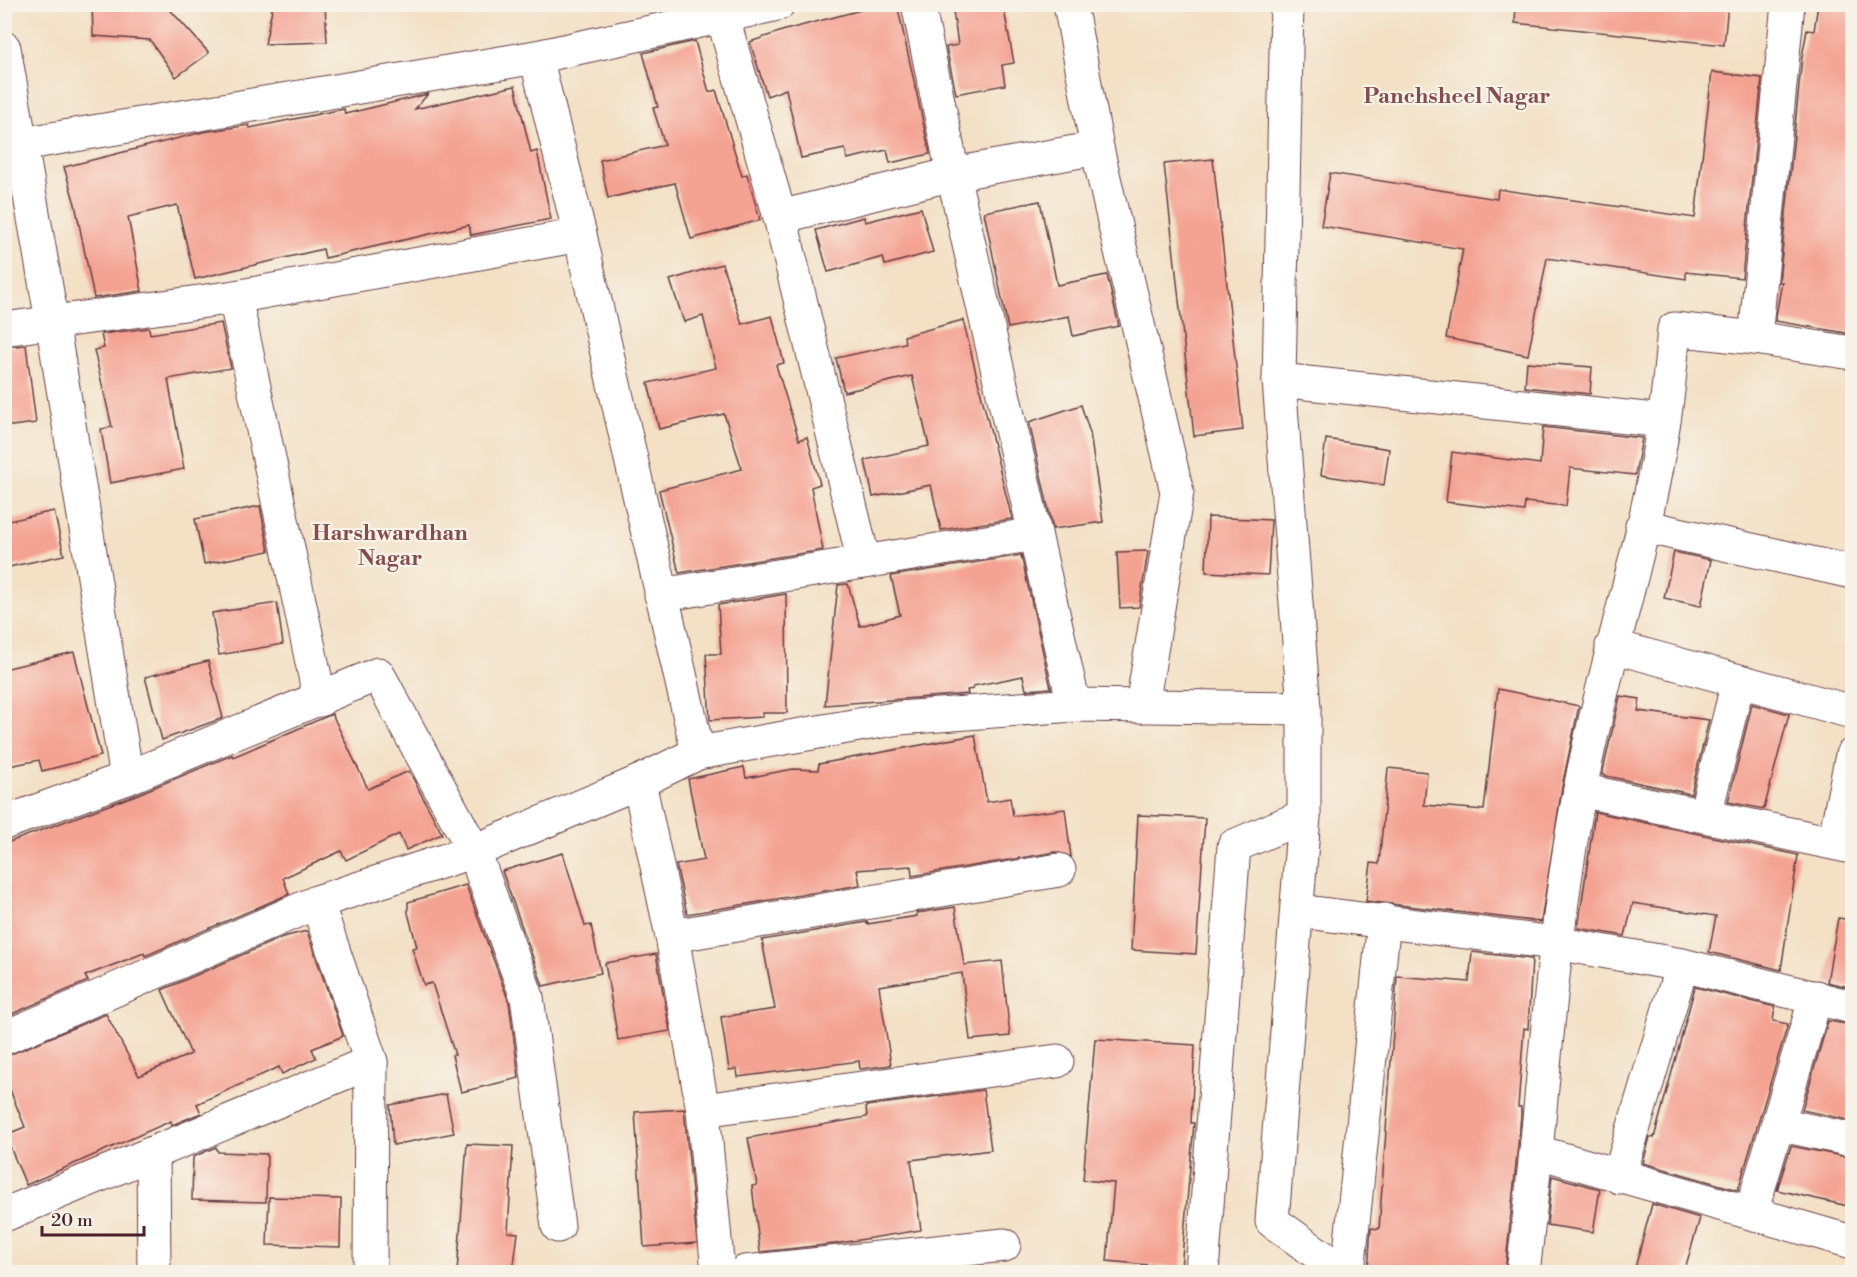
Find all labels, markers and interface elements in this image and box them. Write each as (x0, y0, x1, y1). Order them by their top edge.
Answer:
district label: Panchsheel Nagar (1364, 83, 1550, 110)
district label: Harshwardhan Nagar (312, 520, 468, 572)
scale bar (42, 1199, 144, 1237)
text: 20 m (51, 1209, 93, 1232)

